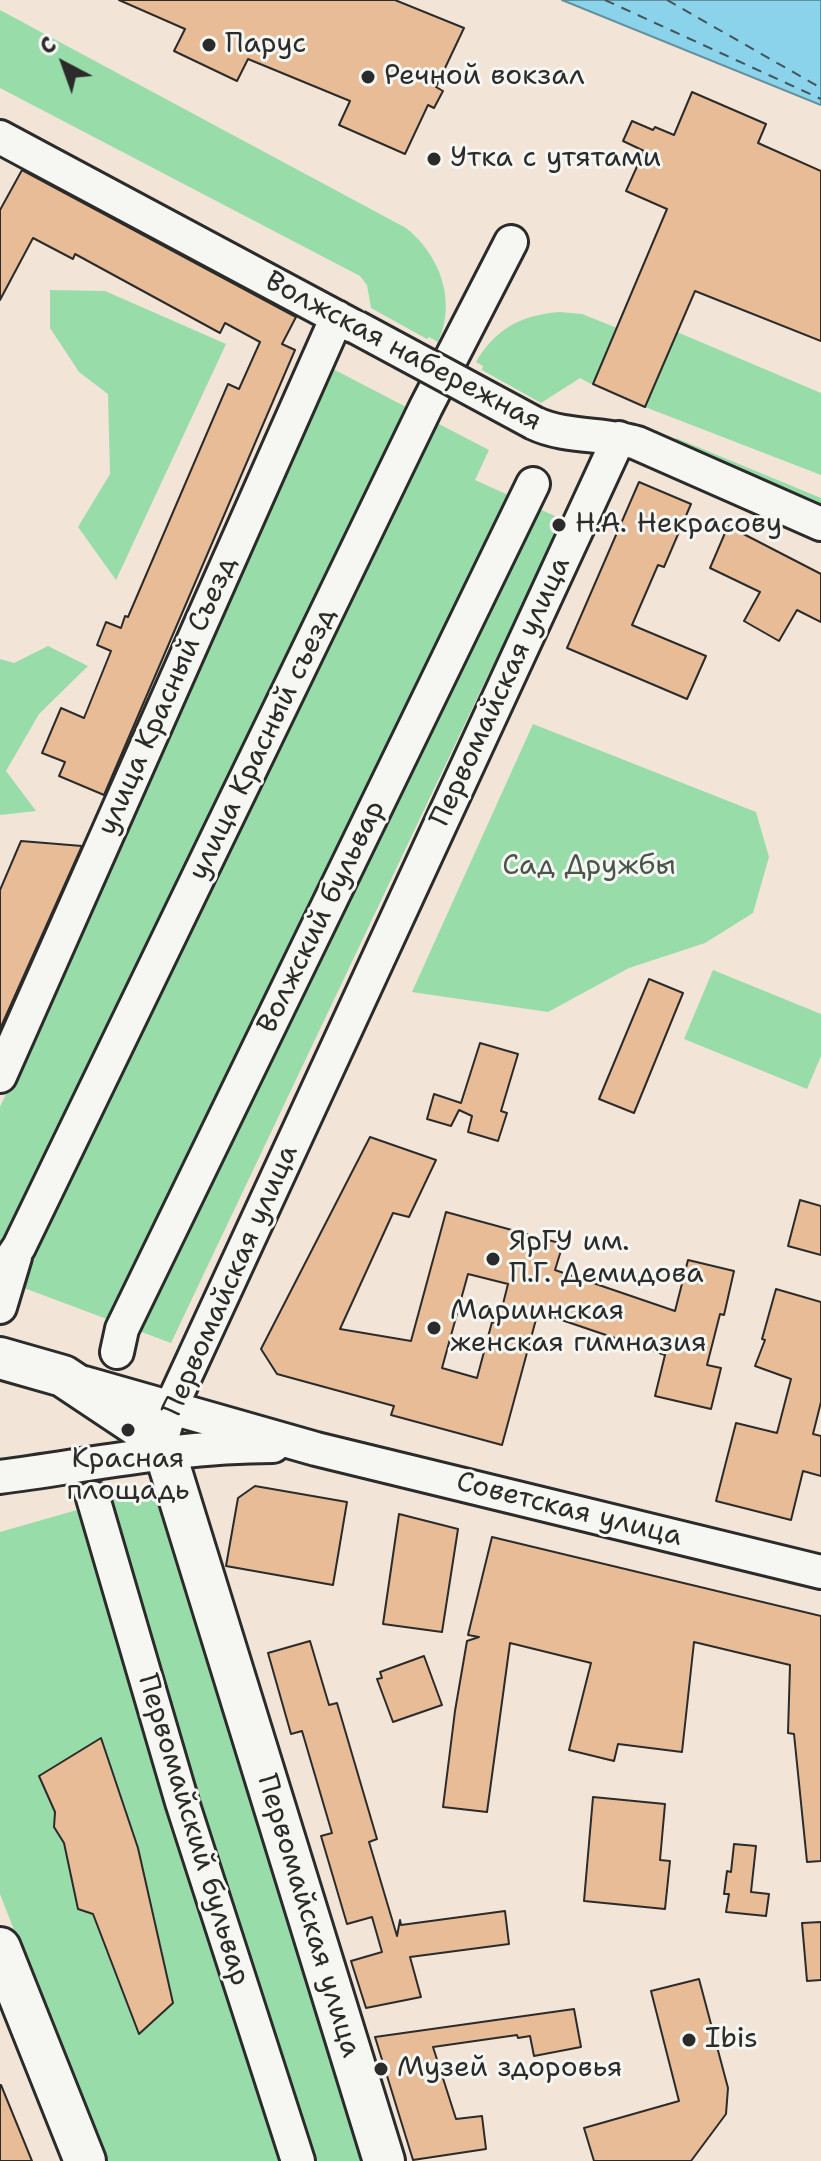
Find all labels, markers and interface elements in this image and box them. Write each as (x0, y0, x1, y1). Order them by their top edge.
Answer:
north arrow (24, 24, 104, 104)
place label: Парус (225, 28, 306, 62)
text: С (33, 30, 63, 61)
marker: Парус (200, 36, 218, 54)
place label: Речной вокзал (384, 60, 584, 94)
marker: Речной вокзал (359, 68, 377, 86)
place label: Утка с утятами (450, 142, 661, 176)
marker: Утка с утятами (425, 150, 443, 168)
street label: Волжская набережная (259, 265, 547, 439)
place label: Н.А. Некрасову (575, 508, 782, 542)
marker: Н.А. Некрасову (550, 516, 568, 534)
street label: улица Красный Съезд (91, 551, 245, 841)
street label: Первомайская улица (424, 552, 578, 832)
street label: улица Красный съезд (182, 602, 344, 886)
street label: Волжский бульвар (251, 795, 393, 1039)
park label: Сад Дружбы (502, 850, 676, 884)
street label: Первомайская улица (156, 1140, 306, 1422)
place label: ЯрГУ им. П.Г. Демидова (509, 1226, 704, 1292)
marker: ЯрГУ им. П.Г. Демидова (484, 1250, 502, 1268)
place label: Мариинская женская гимназия (450, 1295, 707, 1361)
marker: Мариинская женская гимназия (425, 1319, 443, 1337)
marker: Красная площадь (119, 1421, 137, 1439)
place label: Красная площадь (67, 1443, 189, 1509)
street label: Советская улица (453, 1466, 685, 1554)
street label: Первомайский бульвар (130, 1670, 256, 1990)
street label: Первомайская улица (249, 1771, 367, 2061)
place label: Ibis (705, 2023, 758, 2057)
marker: Ibis (680, 2031, 698, 2049)
place label: Музей здоровья (397, 2052, 622, 2086)
marker: Музей здоровья (372, 2060, 390, 2078)

